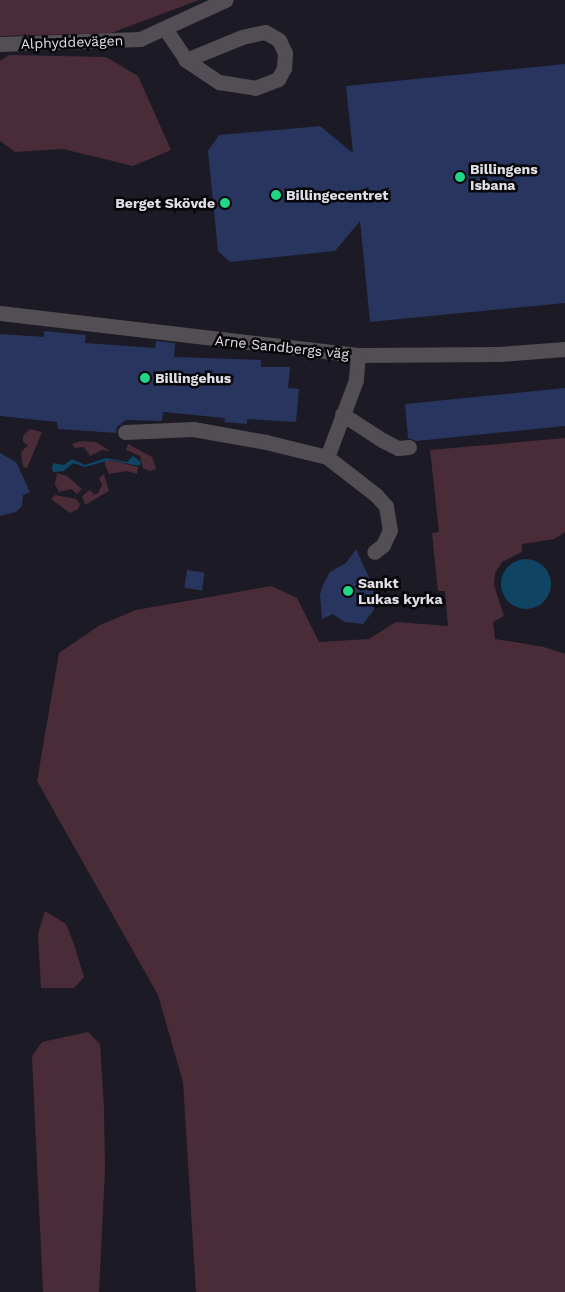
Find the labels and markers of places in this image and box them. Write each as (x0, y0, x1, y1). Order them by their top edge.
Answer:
place label: Billingens Isbana (470, 161, 538, 193)
marker: Billingens Isbana (454, 171, 466, 183)
place label: Billingecentret (286, 187, 388, 203)
marker: Billingecentret (270, 189, 282, 201)
place label: Berget Skövde (115, 195, 215, 211)
marker: Berget Skövde (219, 197, 231, 209)
place label: Billingehus (155, 370, 231, 386)
marker: Billingehus (139, 372, 151, 384)
place label: Sankt Lukas kyrka (358, 575, 443, 608)
marker: Sankt Lukas kyrka (342, 585, 354, 597)

